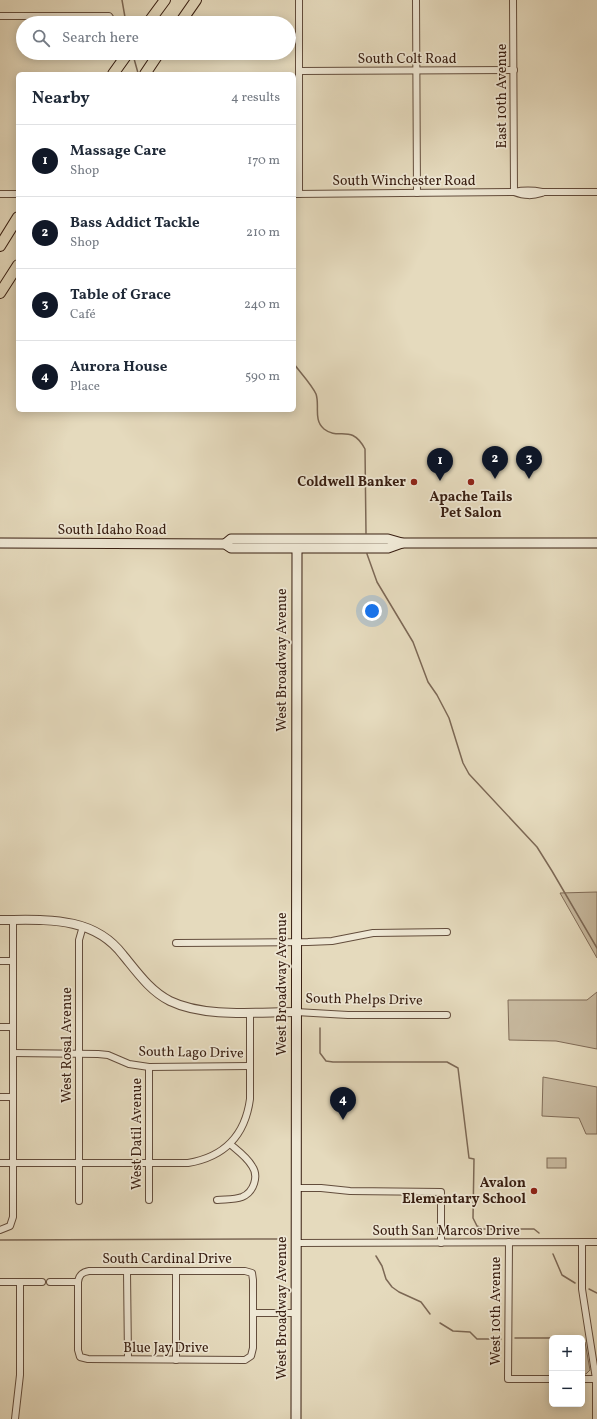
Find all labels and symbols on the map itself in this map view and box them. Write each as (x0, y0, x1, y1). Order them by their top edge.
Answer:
street label: East 10th Avenue (493, 43, 512, 148)
street label: South Colt Road (357, 50, 457, 69)
street label: South Winchester Road (332, 172, 476, 191)
pin: 2 (482, 446, 508, 479)
pin: 3 (516, 446, 542, 479)
pin: 1 (427, 448, 453, 481)
place label: Coldwell Banker (297, 473, 406, 492)
marker: Coldwell Banker (409, 477, 419, 487)
marker: Apache Tails Pet Salon (466, 477, 476, 487)
place label: Apache Tails Pet Salon (430, 488, 512, 523)
street label: South Idaho Road (57, 521, 167, 540)
street label: West Broadway Avenue (273, 588, 292, 732)
your location (362, 601, 382, 621)
street label: West Broadway Avenue (273, 912, 292, 1056)
street label: West Rosal Avenue (58, 987, 77, 1103)
street label: South Phelps Drive (305, 989, 423, 1011)
street label: South Lago Drive (138, 1043, 244, 1063)
street label: West Datil Avenue (128, 1078, 147, 1190)
pin: 4 (330, 1087, 356, 1120)
place label: Avalon Elementary School (402, 1174, 526, 1209)
marker: Avalon Elementary School (529, 1186, 539, 1196)
street label: South San Marcos Drive (372, 1222, 520, 1241)
street label: West Broadway Avenue (273, 1236, 292, 1380)
street label: South Cardinal Drive (102, 1250, 232, 1269)
street label: West 10th Avenue (487, 1256, 506, 1365)
street label: Blue Jay Drive (123, 1339, 209, 1358)

